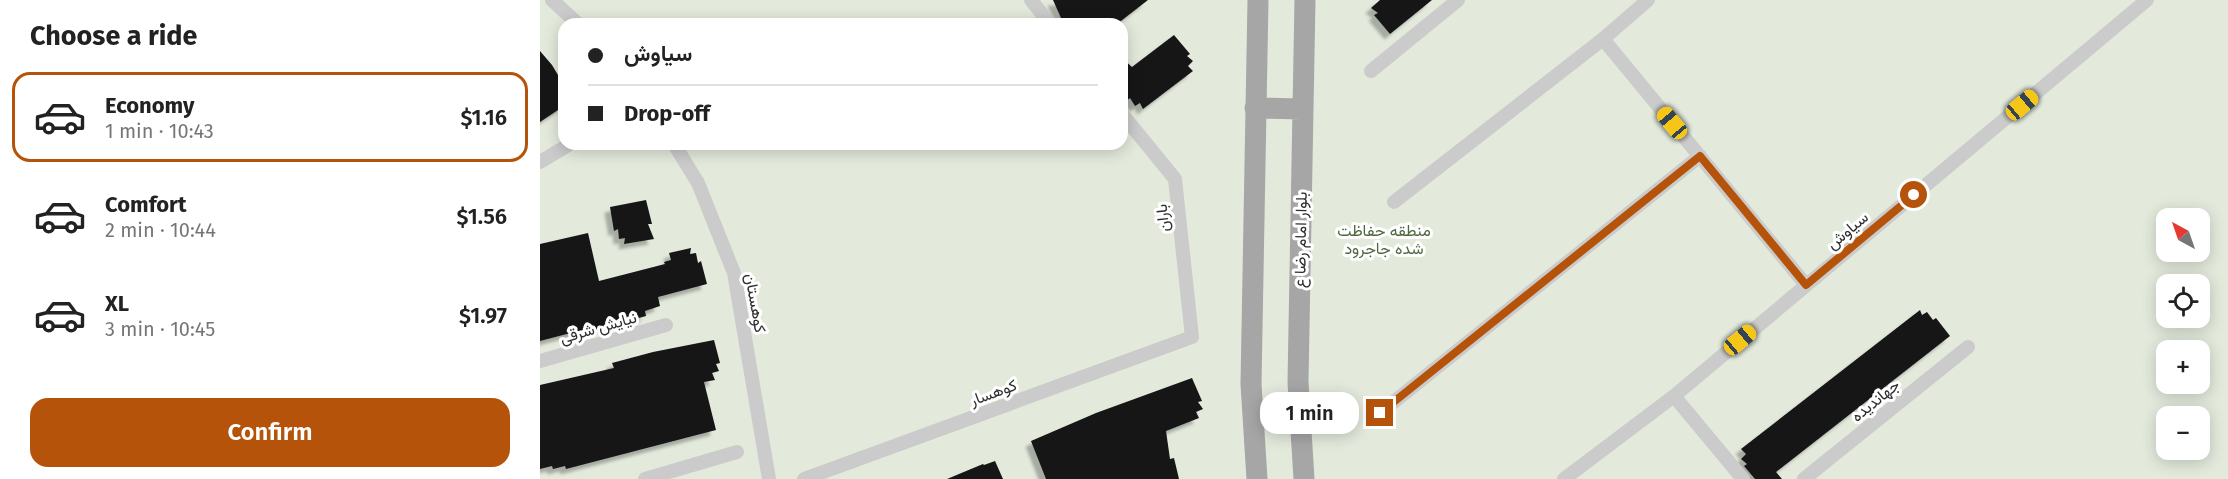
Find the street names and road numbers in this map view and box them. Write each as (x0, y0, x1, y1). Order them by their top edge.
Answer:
street label: بلوار امام رضا ع (1290, 192, 1313, 288)
street label: باران (1152, 203, 1174, 233)
street label: سیاوش (1823, 207, 1873, 254)
street label: کوهستان (740, 272, 770, 334)
street label: نیایش شرقی (558, 307, 639, 348)
street label: کوهسار (966, 375, 1020, 411)
street label: جهاندیده (1847, 375, 1904, 426)

